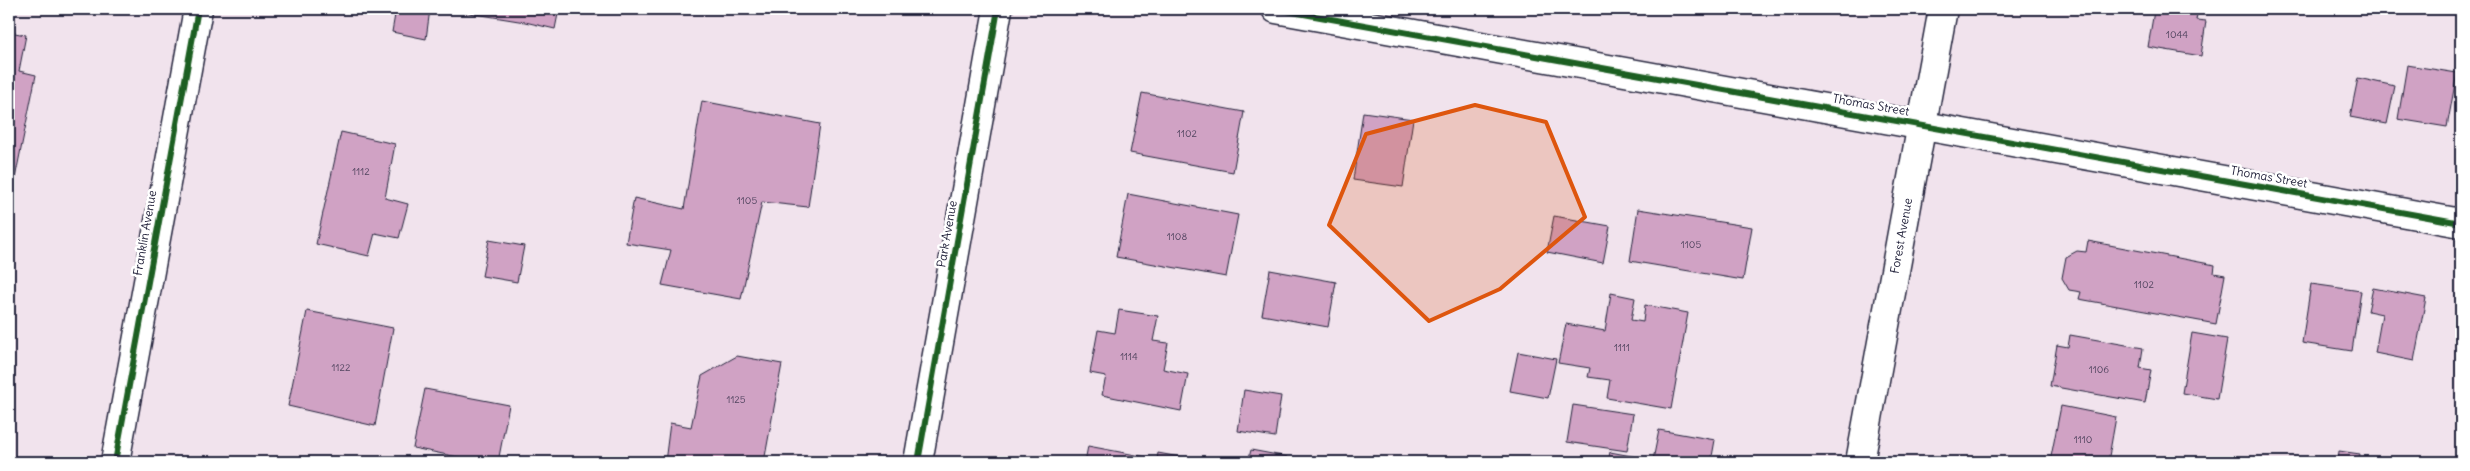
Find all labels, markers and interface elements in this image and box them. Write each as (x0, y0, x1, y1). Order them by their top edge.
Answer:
house number: 1044 (2166, 28, 2188, 41)
street label: Thomas Street (1832, 90, 1911, 119)
house number: 1102 (1177, 127, 1198, 140)
street label: Thomas Street (2230, 162, 2309, 191)
house number: 1112 (352, 165, 370, 178)
street label: Franklin Avenue (130, 189, 159, 277)
house number: 1105 (737, 194, 757, 207)
street label: Forest Avenue (1887, 197, 1915, 275)
street label: Park Avenue (933, 199, 960, 269)
house number: 1108 (1167, 230, 1187, 243)
house number: 1105 (1681, 238, 1701, 251)
house number: 1102 (2134, 278, 2155, 291)
house number: 1111 (1614, 341, 1630, 354)
house number: 1114 (1120, 350, 1138, 363)
house number: 1122 (332, 361, 351, 374)
house number: 1106 (2089, 363, 2109, 376)
house number: 1125 (726, 393, 746, 406)
house number: 1110 (2074, 433, 2092, 446)

